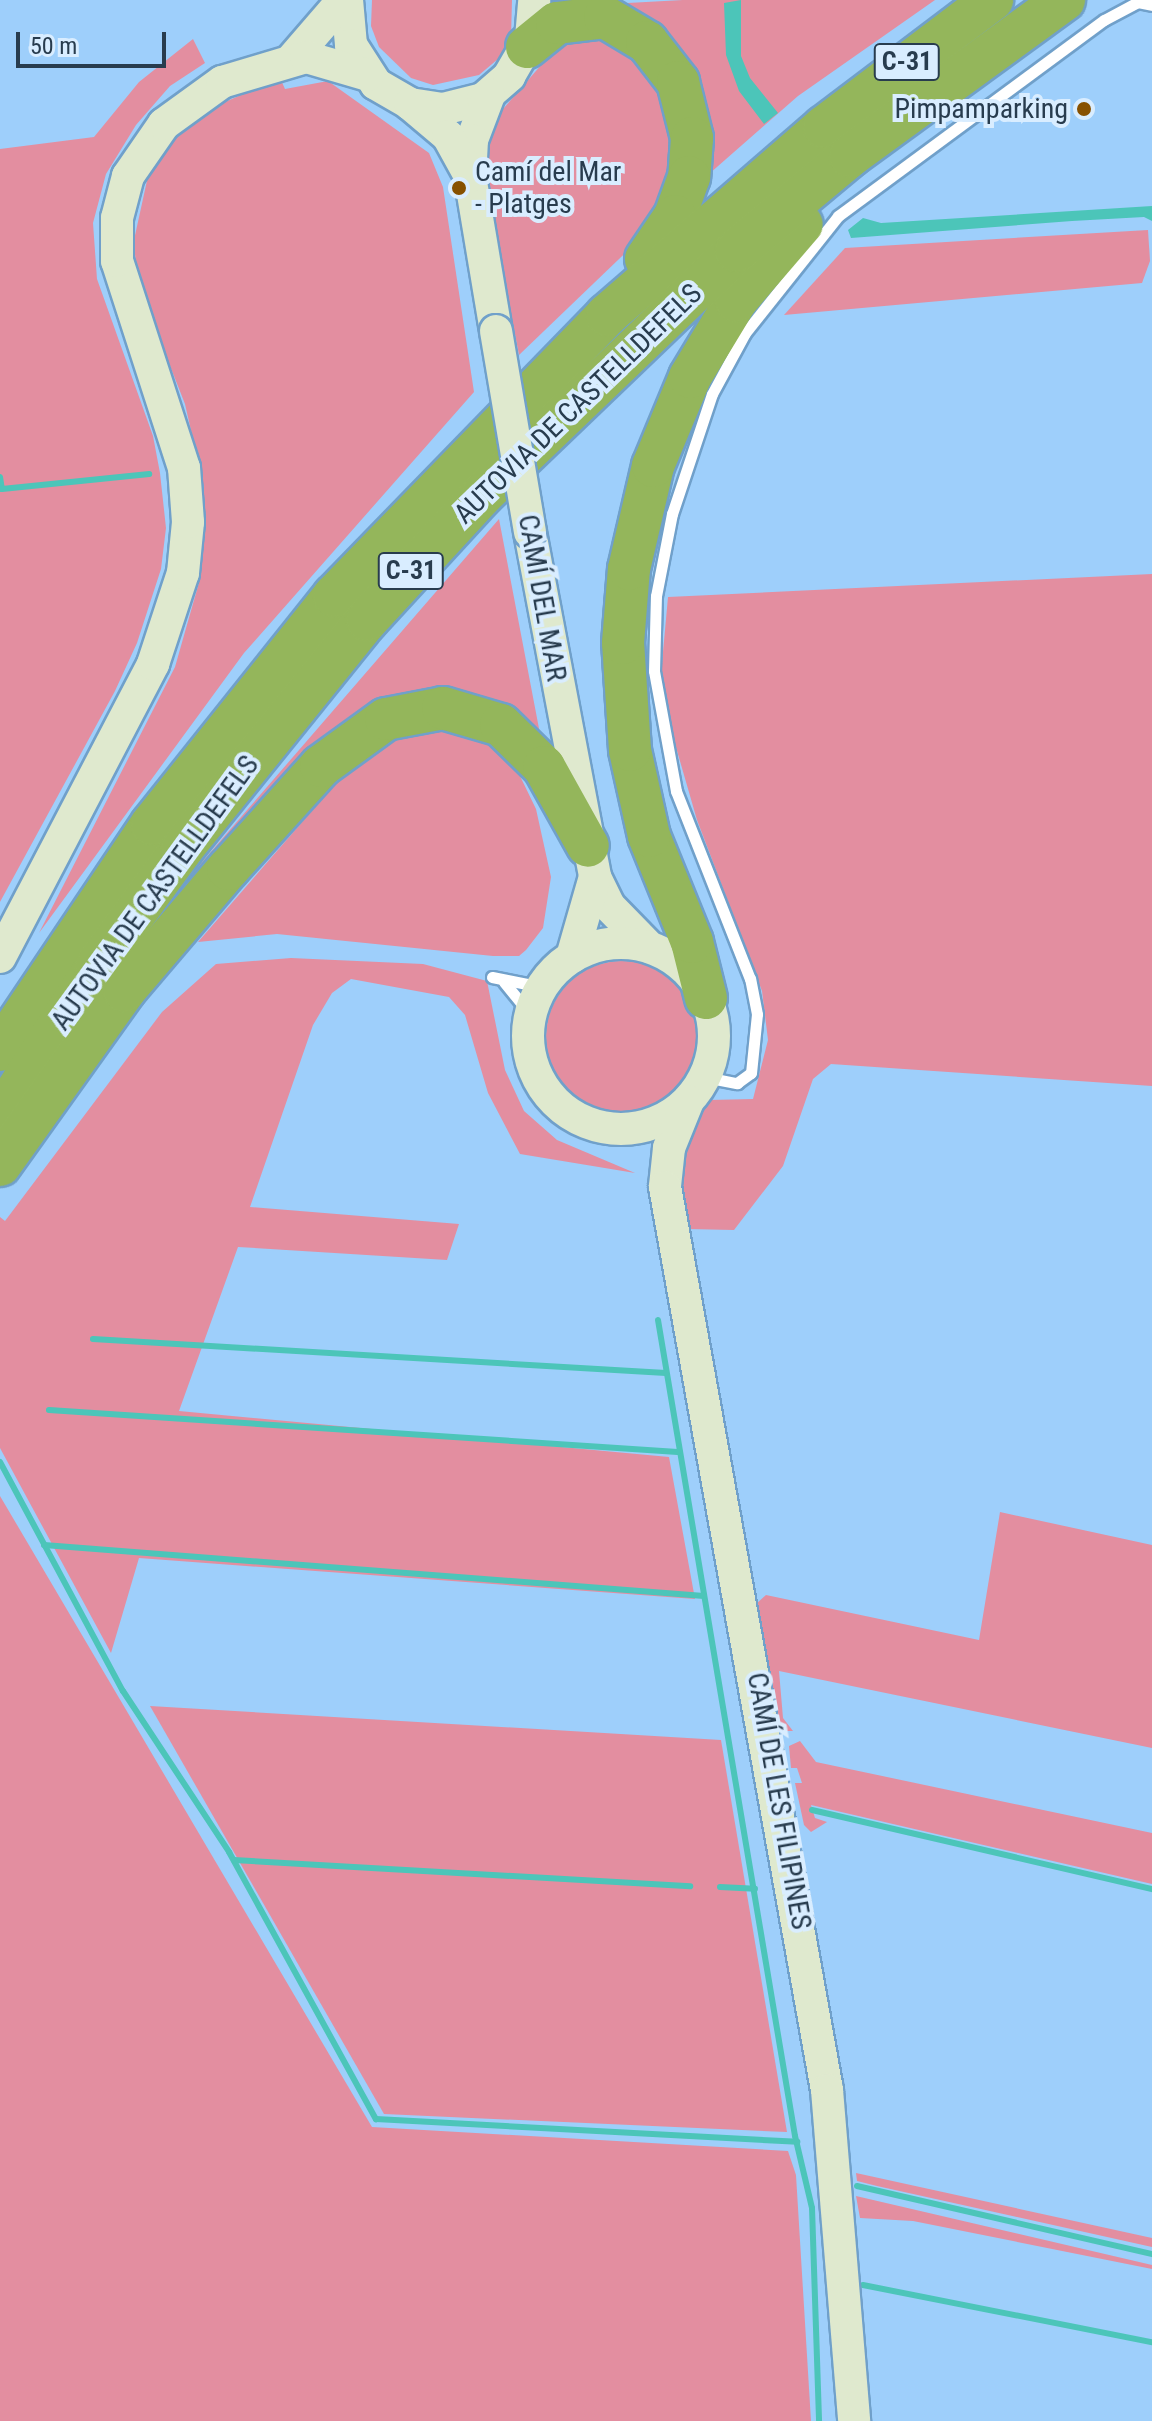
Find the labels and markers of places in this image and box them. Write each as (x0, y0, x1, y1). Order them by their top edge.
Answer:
place label: Pimpamparking (895, 92, 1068, 126)
marker: Pimpamparking (1075, 100, 1093, 118)
place label: Camí del Mar - Platges (475, 155, 621, 221)
marker: Camí del Mar - Platges (450, 179, 468, 197)

